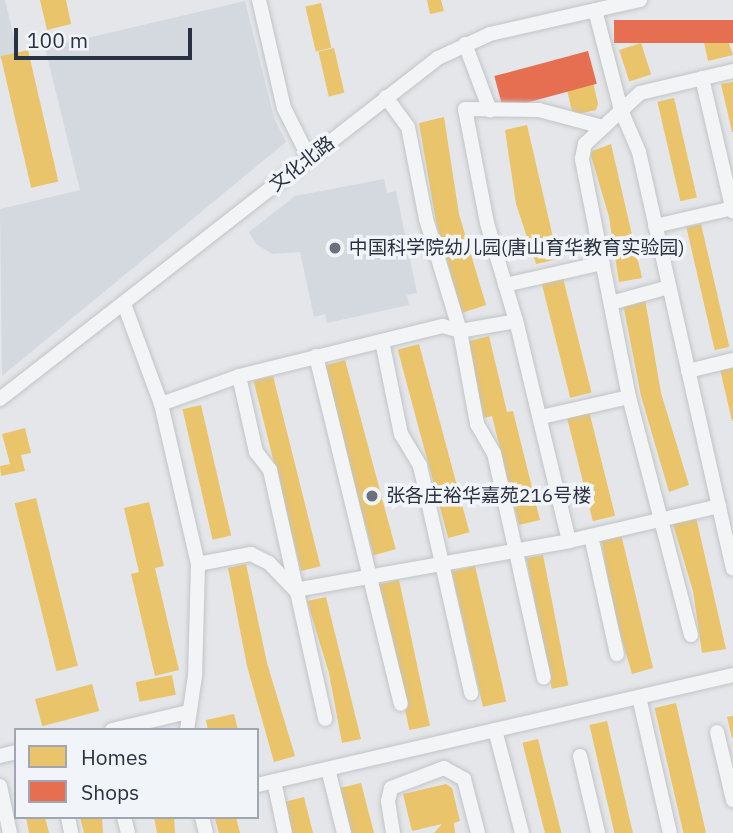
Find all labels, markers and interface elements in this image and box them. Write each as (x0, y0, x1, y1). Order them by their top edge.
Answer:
scale bar (18, 14, 196, 58)
text: 100 m (27, 26, 88, 54)
street label: 文化北路 (265, 132, 339, 196)
place label: 中国科学院幼儿园(唐山育华教育实验园) (349, 237, 685, 259)
marker: 中国科学院幼儿园(唐山育华教育实验园) (327, 240, 343, 256)
place label: 张各庄裕华嘉苑216号楼 (386, 485, 591, 507)
marker: 张各庄裕华嘉苑216号楼 (364, 488, 380, 504)
legend (14, 728, 259, 819)
text: Homes (81, 743, 148, 771)
text: Shops (81, 778, 139, 806)

